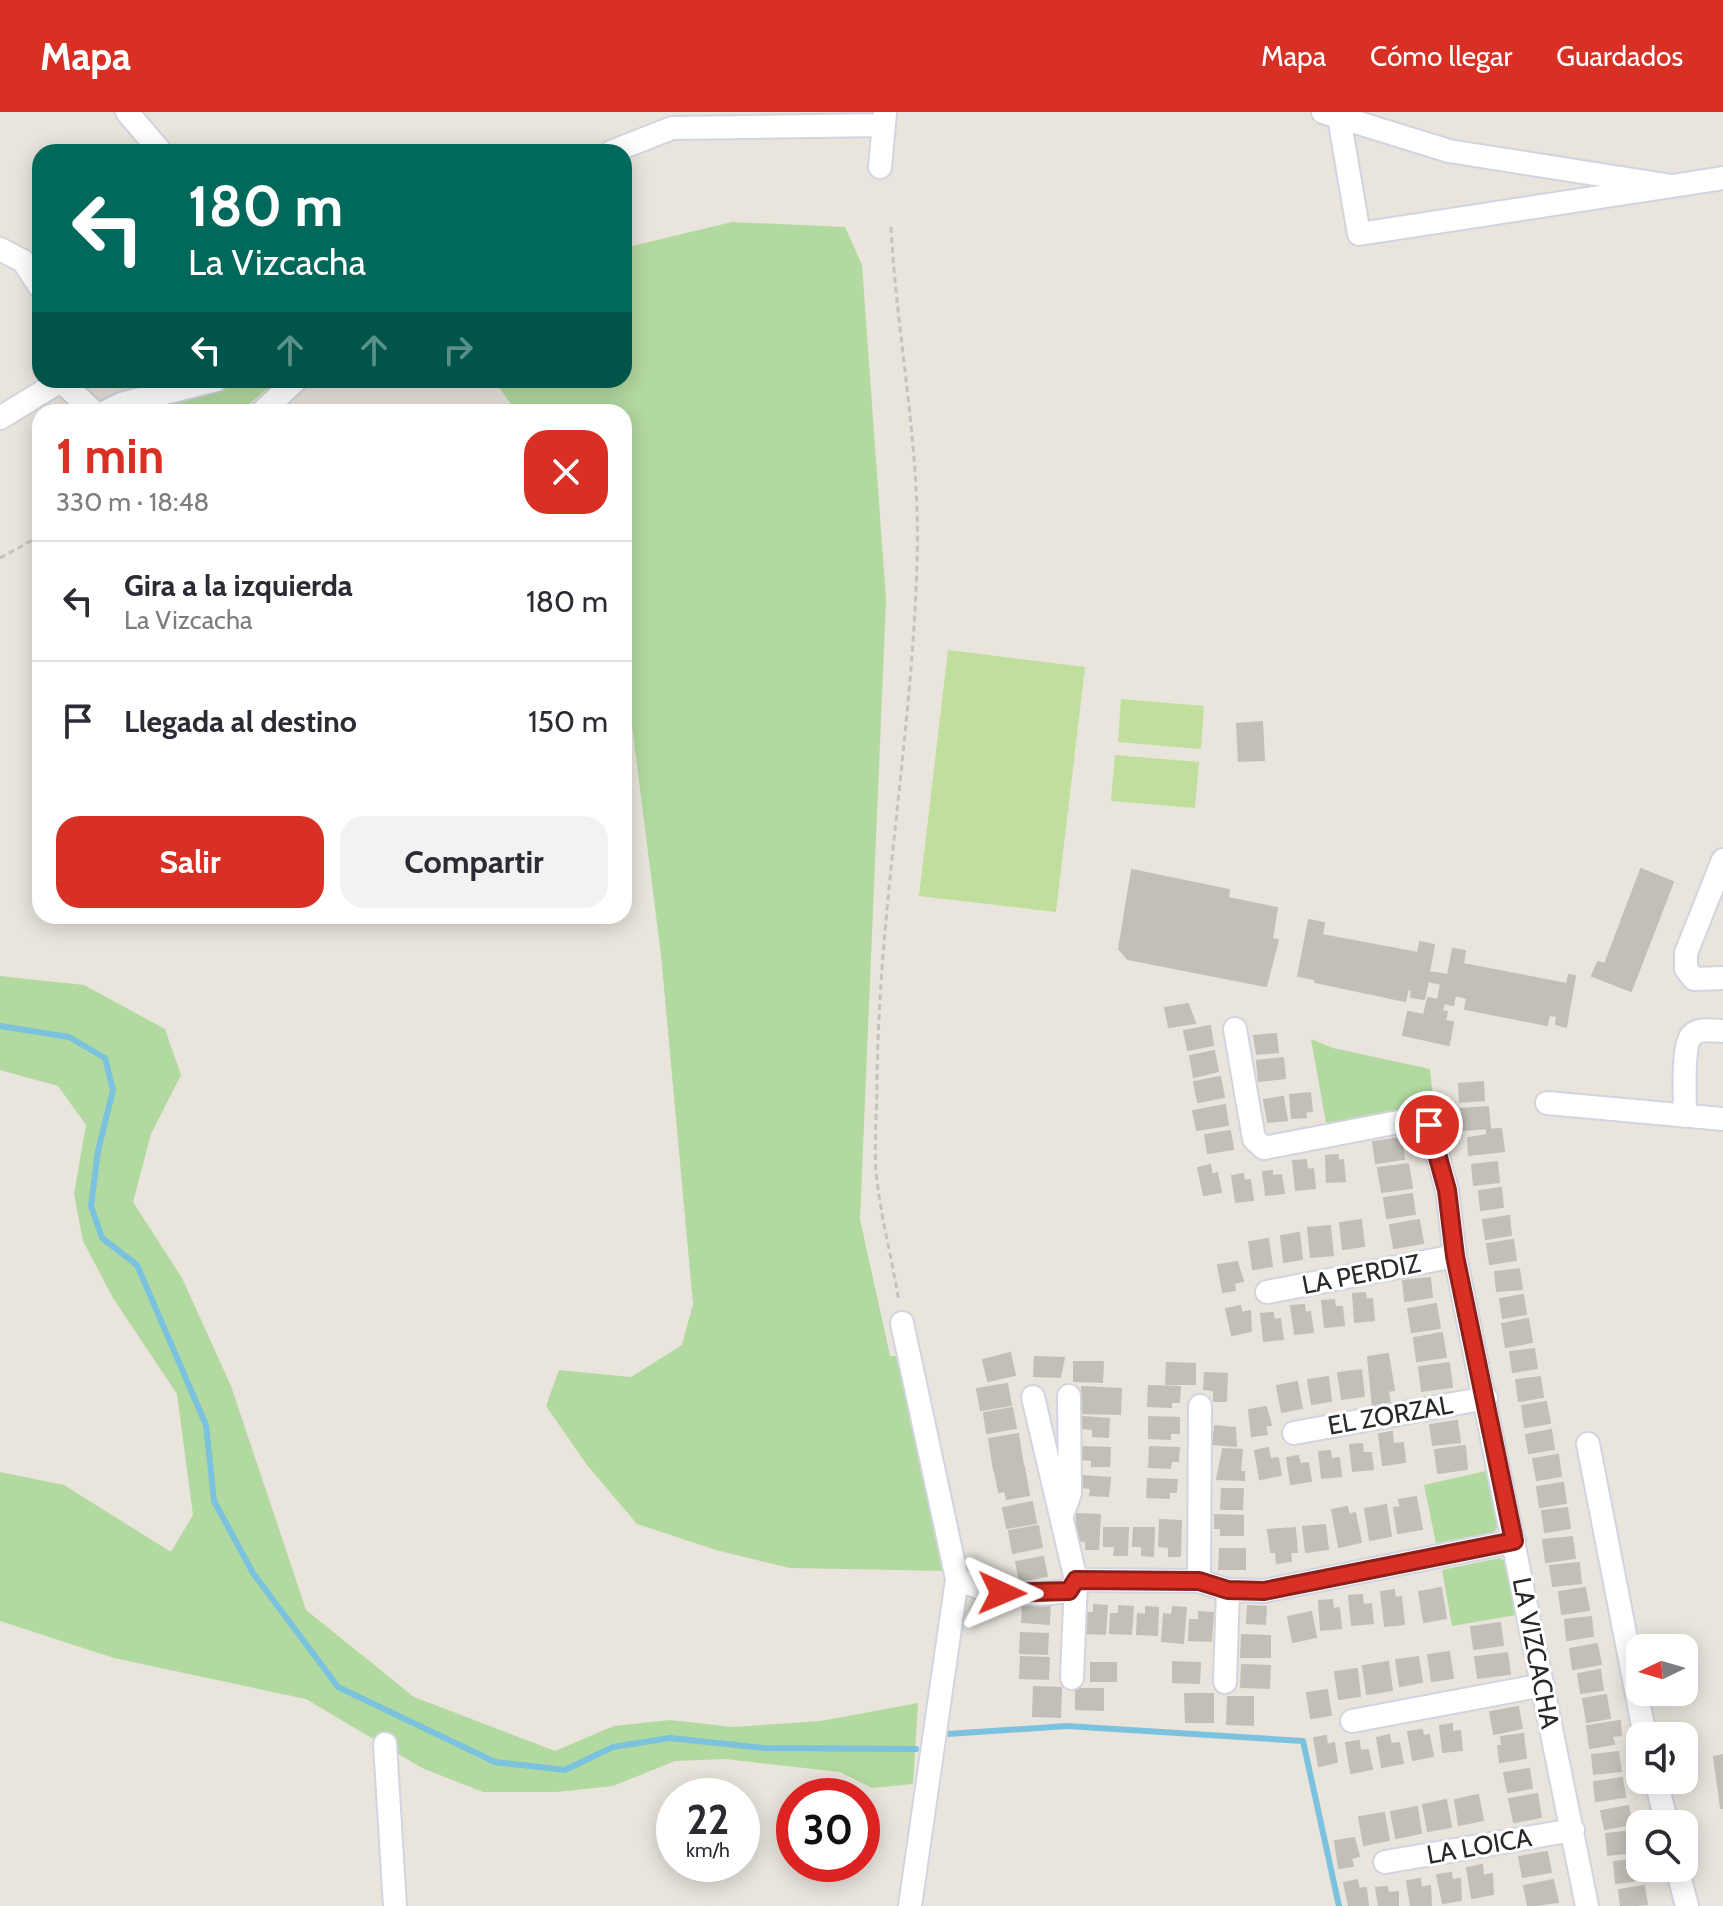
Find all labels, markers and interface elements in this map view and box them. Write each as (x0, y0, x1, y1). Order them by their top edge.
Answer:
text: Mapa (40, 33, 131, 80)
text: Mapa (1261, 39, 1326, 73)
text: Cómo llegar (1370, 39, 1512, 73)
text: Guardados (1556, 39, 1683, 73)
text: 180 m (188, 172, 343, 240)
icon: left (56, 176, 160, 280)
text: La Vizcacha (188, 240, 366, 284)
icon: left (184, 328, 228, 372)
icon: ahead (268, 328, 312, 372)
icon: ahead (352, 328, 396, 372)
icon: right (436, 328, 480, 372)
text: 1 min (56, 427, 164, 485)
button: close (524, 430, 608, 514)
text: 330 m · 18:48 (56, 486, 209, 518)
text: Gira a la izquierda (124, 567, 353, 604)
icon: left (56, 579, 100, 623)
text: 180 m (526, 583, 608, 620)
text: La Vizcacha (124, 604, 253, 636)
icon: arrive (56, 699, 100, 743)
text: Llegada al destino (124, 703, 357, 740)
text: 150 m (528, 703, 608, 740)
button: Salir (56, 816, 324, 908)
button: Compartir (340, 816, 608, 908)
pin (1395, 1091, 1463, 1159)
icon: arrive (1407, 1103, 1451, 1147)
street label: LA PERDIZ (1299, 1247, 1423, 1301)
street label: EL ZORZAL (1325, 1388, 1455, 1442)
position arrow (960, 1551, 1044, 1635)
street label: LA VIZCACHA (1506, 1575, 1566, 1731)
north arrow (1626, 1634, 1698, 1706)
map controls (1626, 1634, 1698, 1882)
button: sound (1626, 1722, 1698, 1794)
speed limit sign: 30 (776, 1778, 880, 1882)
text: 22 (687, 1795, 729, 1844)
button: search (1626, 1810, 1698, 1882)
street label: LA LOICA (1424, 1821, 1534, 1871)
text: km/h (686, 1838, 730, 1862)

